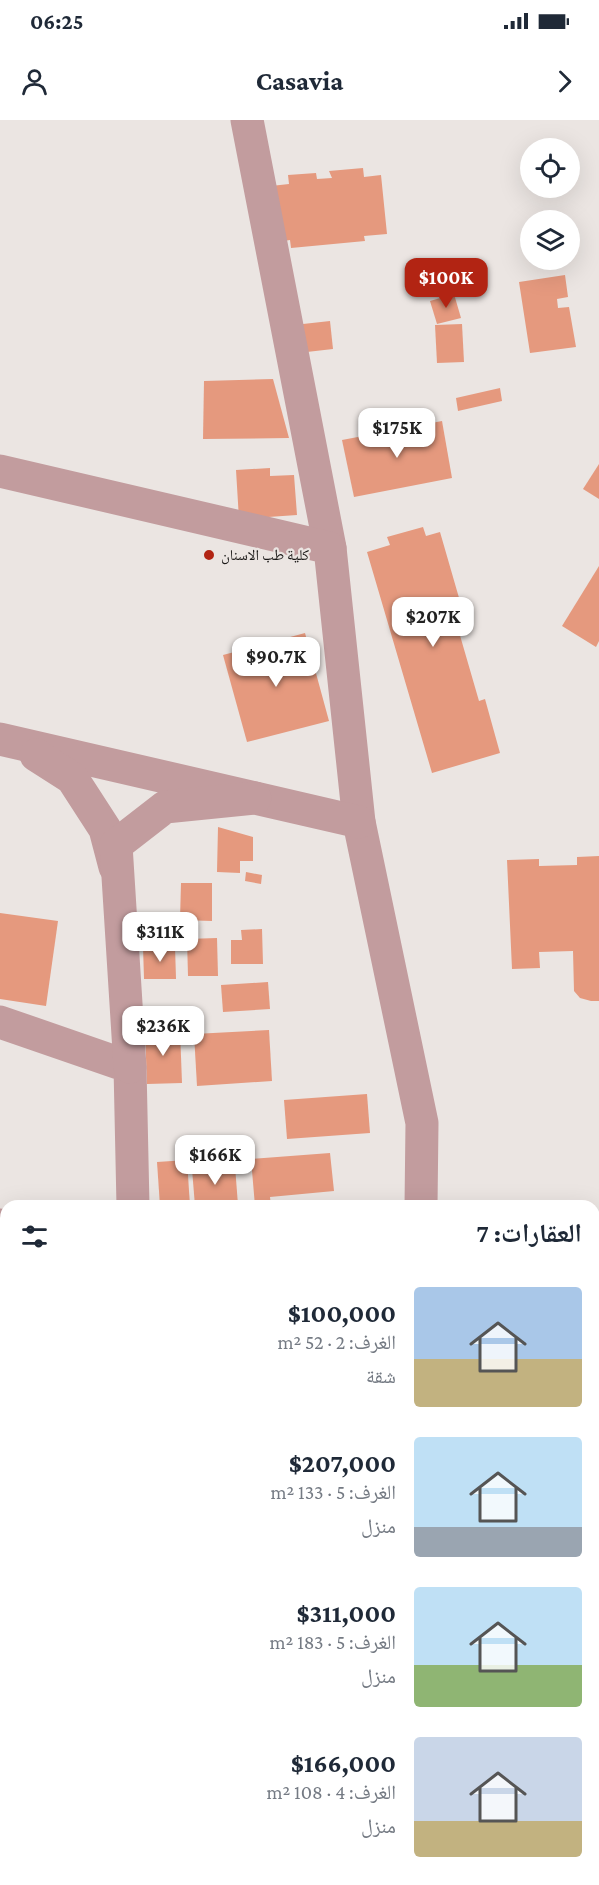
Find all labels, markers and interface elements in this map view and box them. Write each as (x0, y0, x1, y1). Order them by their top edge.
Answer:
text: 06:25 (30, 9, 84, 34)
icon: person (18, 65, 51, 98)
icon: forward (548, 65, 581, 98)
text: Casavia (256, 66, 343, 96)
map controls (520, 138, 580, 270)
button: locate (520, 138, 580, 198)
button: layers (520, 210, 580, 270)
pin: $100K (404, 258, 488, 309)
text: $100K (419, 266, 473, 288)
pin: $175K (355, 408, 439, 459)
text: $175K (372, 416, 422, 438)
place label: كلية طب الاسنان (221, 547, 309, 565)
marker: كلية طب الاسنان (202, 548, 216, 562)
pin: $207K (391, 597, 475, 648)
text: $207K (406, 605, 460, 627)
pin: $90.7K (227, 637, 325, 688)
text: $90.7K (246, 645, 306, 667)
pin: $311K (118, 912, 202, 963)
text: $311K (136, 920, 184, 942)
pin: $236K (121, 1006, 205, 1057)
text: $236K (136, 1014, 190, 1036)
pin: $166K (173, 1135, 257, 1186)
text: $166K (189, 1143, 241, 1165)
text: العقارات: 7 (476, 1219, 582, 1248)
icon: filters (18, 1220, 51, 1253)
text: $100,000 (288, 1299, 396, 1328)
icon: home (462, 1311, 534, 1383)
text: الغرف: 2 · 52 m² (277, 1331, 396, 1353)
text: شقة (366, 1365, 396, 1387)
text: $207,000 (289, 1449, 396, 1478)
icon: home (462, 1461, 534, 1533)
text: الغرف: 5 · 133 m² (270, 1481, 396, 1503)
text: منزل (361, 1515, 396, 1537)
text: $311,000 (296, 1599, 396, 1628)
icon: home (462, 1611, 534, 1683)
text: الغرف: 5 · 183 m² (269, 1631, 396, 1653)
text: منزل (361, 1665, 396, 1687)
text: $166,000 (291, 1749, 396, 1778)
icon: home (462, 1761, 534, 1833)
text: الغرف: 4 · 108 m² (266, 1781, 396, 1803)
text: منزل (361, 1815, 396, 1837)

